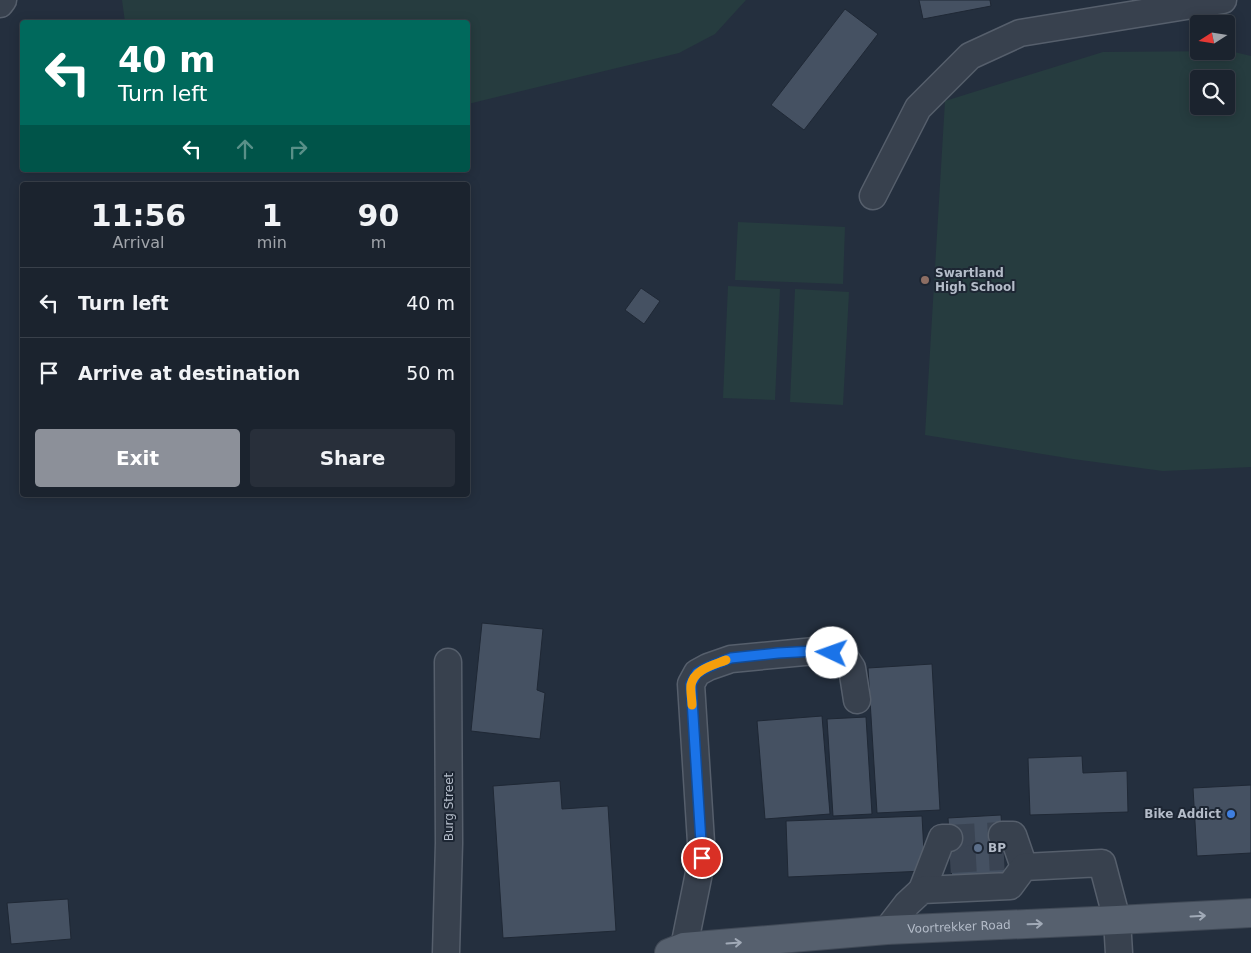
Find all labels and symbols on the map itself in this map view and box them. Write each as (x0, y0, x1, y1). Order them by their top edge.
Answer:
north arrow (1190, 15, 1235, 60)
place label: Swartland High School (935, 266, 1015, 294)
marker: Swartland High School (919, 274, 931, 286)
position arrow (805, 626, 857, 678)
street label: Burg Street (442, 772, 456, 841)
place label: Bike Addict (1144, 807, 1221, 821)
marker: Bike Addict (1225, 808, 1237, 820)
pin (681, 837, 723, 879)
place label: BP (988, 841, 1006, 855)
marker: BP (972, 842, 984, 854)
one-way arrow (1189, 911, 1205, 920)
street label: Voortrekker Road (907, 918, 1011, 936)
one-way arrow (1027, 919, 1043, 929)
one-way arrow (725, 938, 741, 948)

